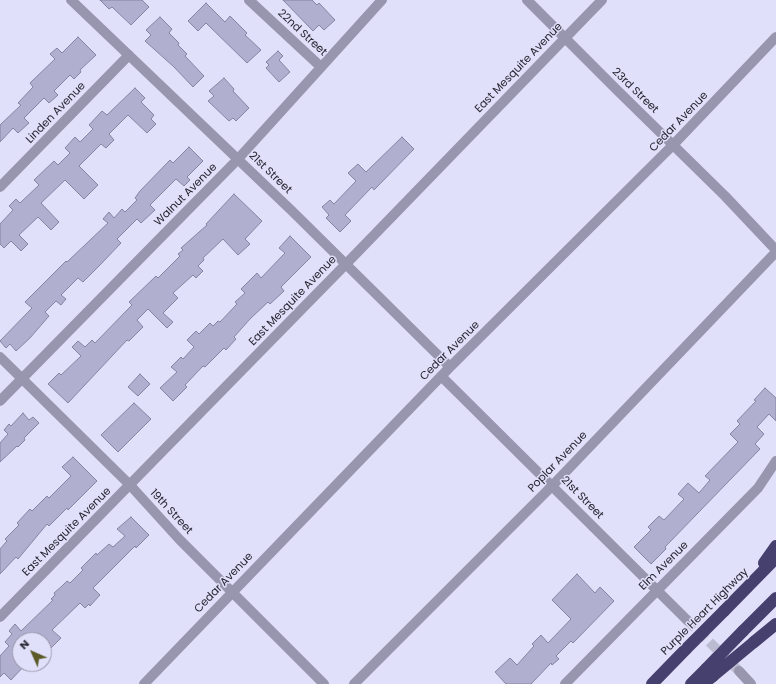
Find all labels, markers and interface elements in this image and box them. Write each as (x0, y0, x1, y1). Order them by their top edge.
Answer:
street label: 22nd Street (275, 7, 329, 59)
street label: East Mesquite Avenue (473, 20, 565, 116)
street label: 23rd Street (609, 66, 661, 116)
street label: Linden Avenue (23, 80, 89, 146)
street label: Cedar Avenue (647, 89, 711, 155)
street label: 21st Street (246, 149, 294, 197)
street label: Walnut Avenue (152, 161, 220, 229)
street label: East Mesquite Avenue (247, 253, 339, 349)
street label: Cedar Avenue (418, 319, 482, 383)
street label: Poplar Avenue (526, 429, 590, 495)
street label: 21st Street (558, 474, 606, 522)
street label: East Mesquite Avenue (20, 485, 114, 579)
street label: 19th Street (147, 487, 195, 537)
street label: Elm Avenue (637, 539, 691, 593)
street label: Cedar Avenue (192, 550, 256, 616)
street label: Purple Heart Highway (659, 566, 751, 658)
north arrow (12, 632, 52, 672)
text: N (16, 636, 33, 653)

